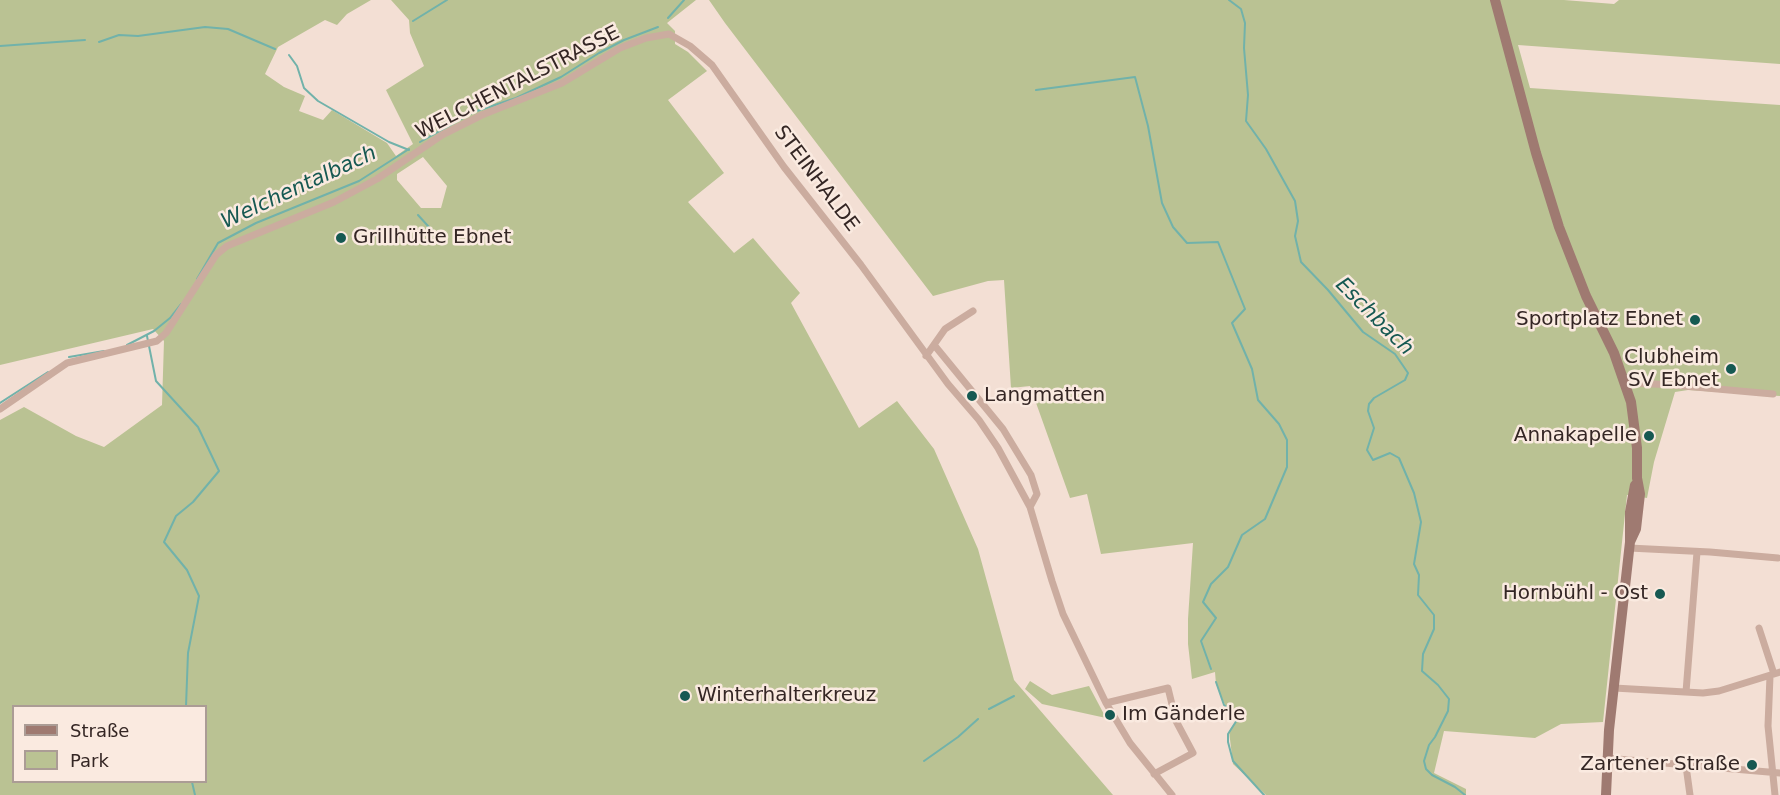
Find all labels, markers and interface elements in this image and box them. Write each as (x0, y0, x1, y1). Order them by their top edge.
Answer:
street label: WELCHENTALSTRASSE (412, 21, 624, 145)
street label: STEINHALDE (768, 121, 864, 237)
water label: Welchentalbach (217, 141, 381, 235)
place label: Grillhütte Ebnet (353, 226, 511, 250)
marker: Grillhütte Ebnet (334, 231, 348, 245)
water label: Eschbach (1330, 273, 1418, 361)
place label: Sportplatz Ebnet (1516, 308, 1683, 332)
marker: Sportplatz Ebnet (1688, 313, 1702, 327)
place label: Clubheim SV Ebnet (1624, 346, 1719, 393)
marker: Clubheim SV Ebnet (1724, 362, 1738, 376)
place label: Langmatten (984, 384, 1105, 408)
marker: Langmatten (965, 389, 979, 403)
place label: Annakapelle (1514, 424, 1637, 448)
marker: Annakapelle (1642, 429, 1656, 443)
place label: Hornbühl - Ost (1503, 582, 1648, 606)
marker: Hornbühl - Ost (1653, 587, 1667, 601)
place label: Winterhalterkreuz (697, 684, 876, 708)
marker: Winterhalterkreuz (678, 689, 692, 703)
place label: Im Gänderle (1122, 703, 1245, 727)
legend (12, 705, 207, 783)
marker: Im Gänderle (1103, 708, 1117, 722)
text: Straße (70, 720, 129, 741)
text: Park (70, 750, 109, 771)
place label: Zartener Straße (1580, 753, 1740, 777)
marker: Zartener Straße (1745, 758, 1759, 772)

